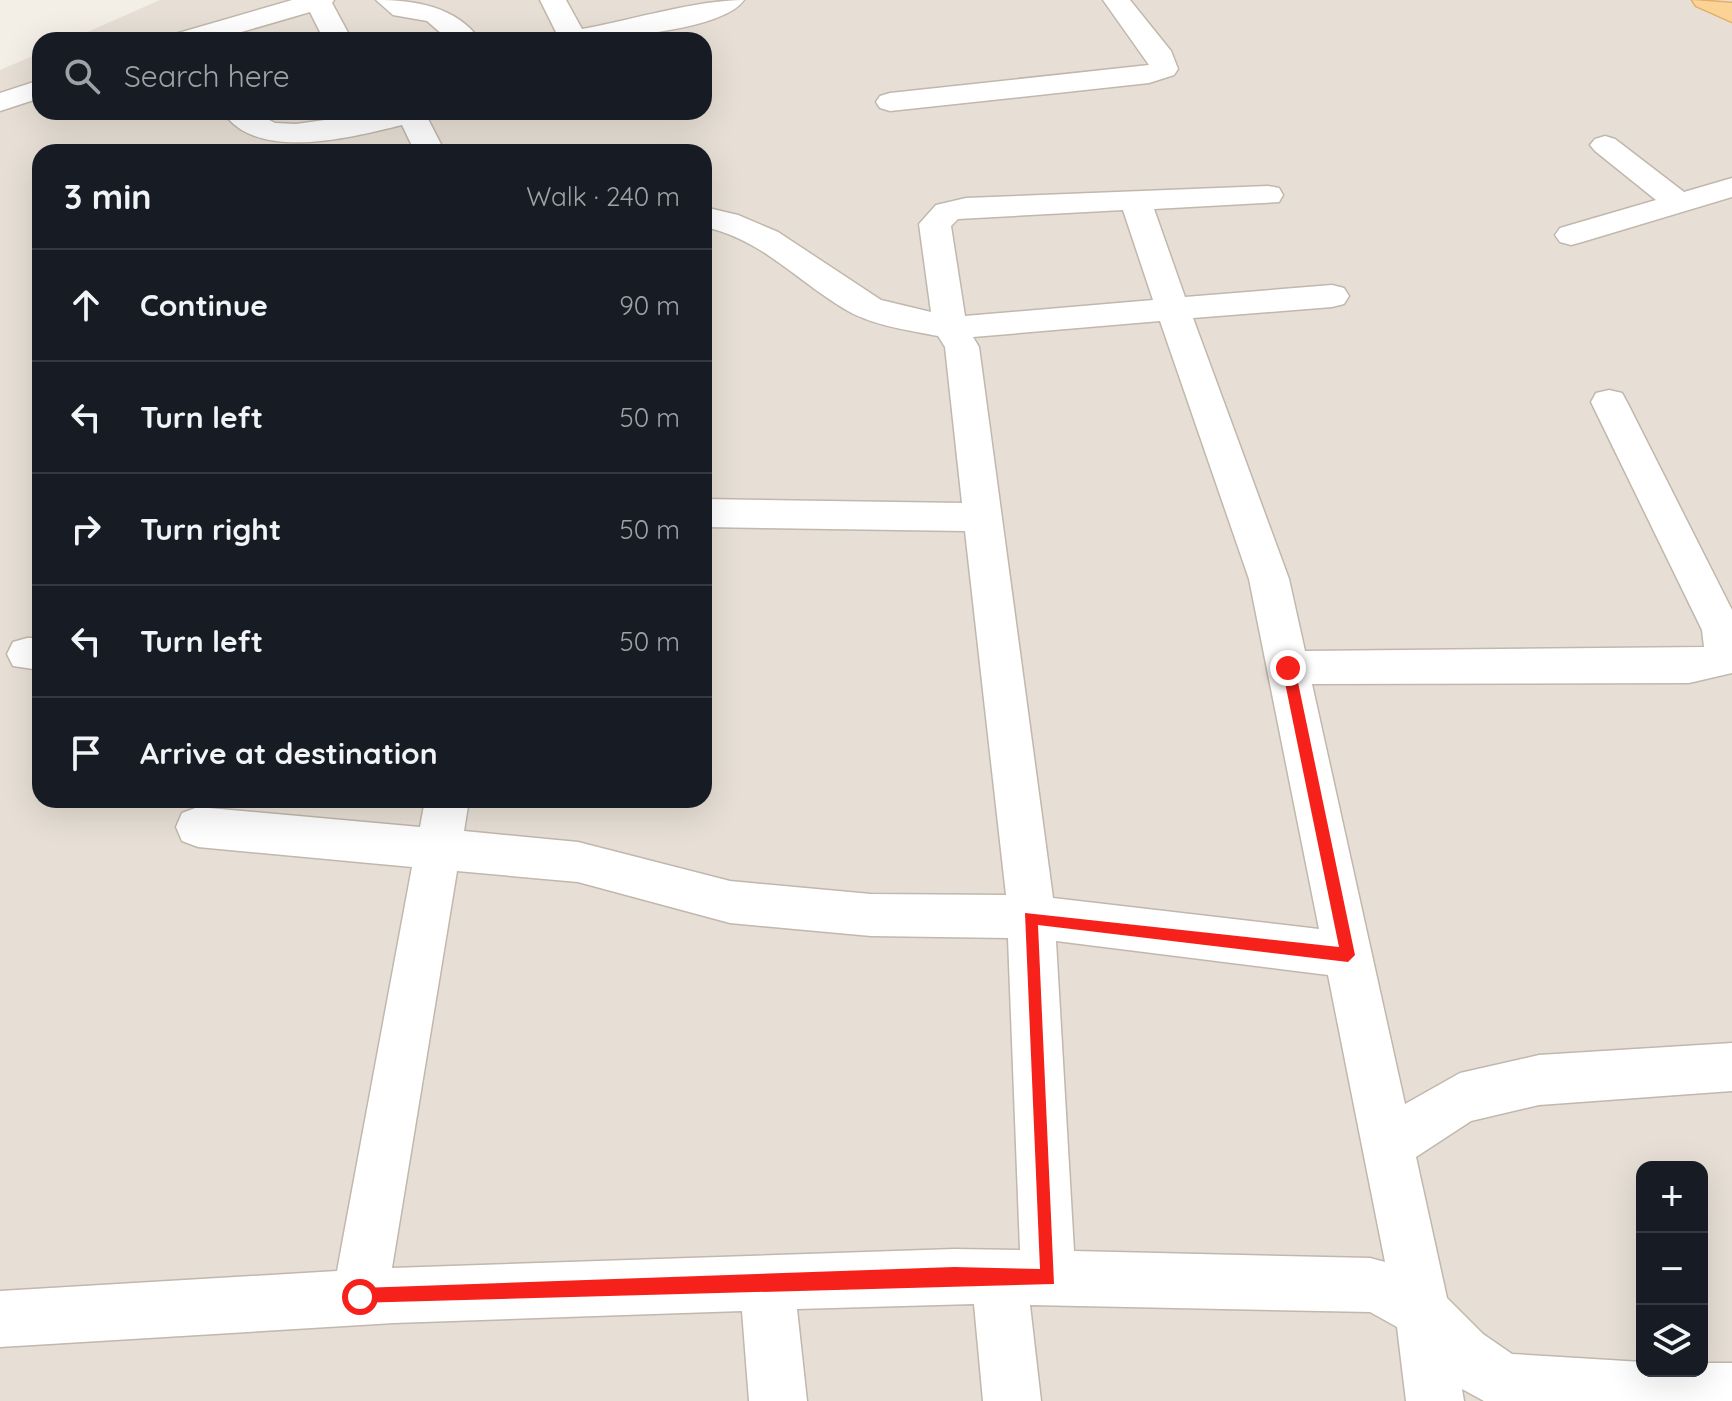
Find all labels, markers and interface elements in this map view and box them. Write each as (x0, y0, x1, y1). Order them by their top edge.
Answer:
search box (32, 32, 712, 120)
icon: search (60, 54, 104, 98)
text: Search here (124, 57, 290, 95)
text: 3 min (64, 175, 151, 218)
text: Walk · 240 m (526, 180, 680, 213)
icon: ahead (64, 283, 108, 327)
text: Continue (140, 286, 268, 324)
text: 90 m (619, 289, 680, 322)
icon: left (64, 395, 108, 439)
text: Turn left (140, 398, 263, 436)
text: 50 m (620, 401, 680, 434)
icon: right (64, 507, 108, 551)
text: Turn right (140, 510, 281, 548)
text: 50 m (620, 513, 680, 546)
icon: left (64, 619, 108, 663)
text: Turn left (140, 622, 263, 660)
text: 50 m (620, 625, 680, 658)
route end (1270, 650, 1306, 686)
icon: arrive (64, 731, 108, 775)
text: Arrive at destination (140, 734, 438, 772)
map controls (1636, 1161, 1708, 1377)
button: + (1636, 1161, 1708, 1233)
button: − (1636, 1233, 1708, 1305)
route start (342, 1279, 378, 1315)
button: layers (1636, 1305, 1708, 1377)

